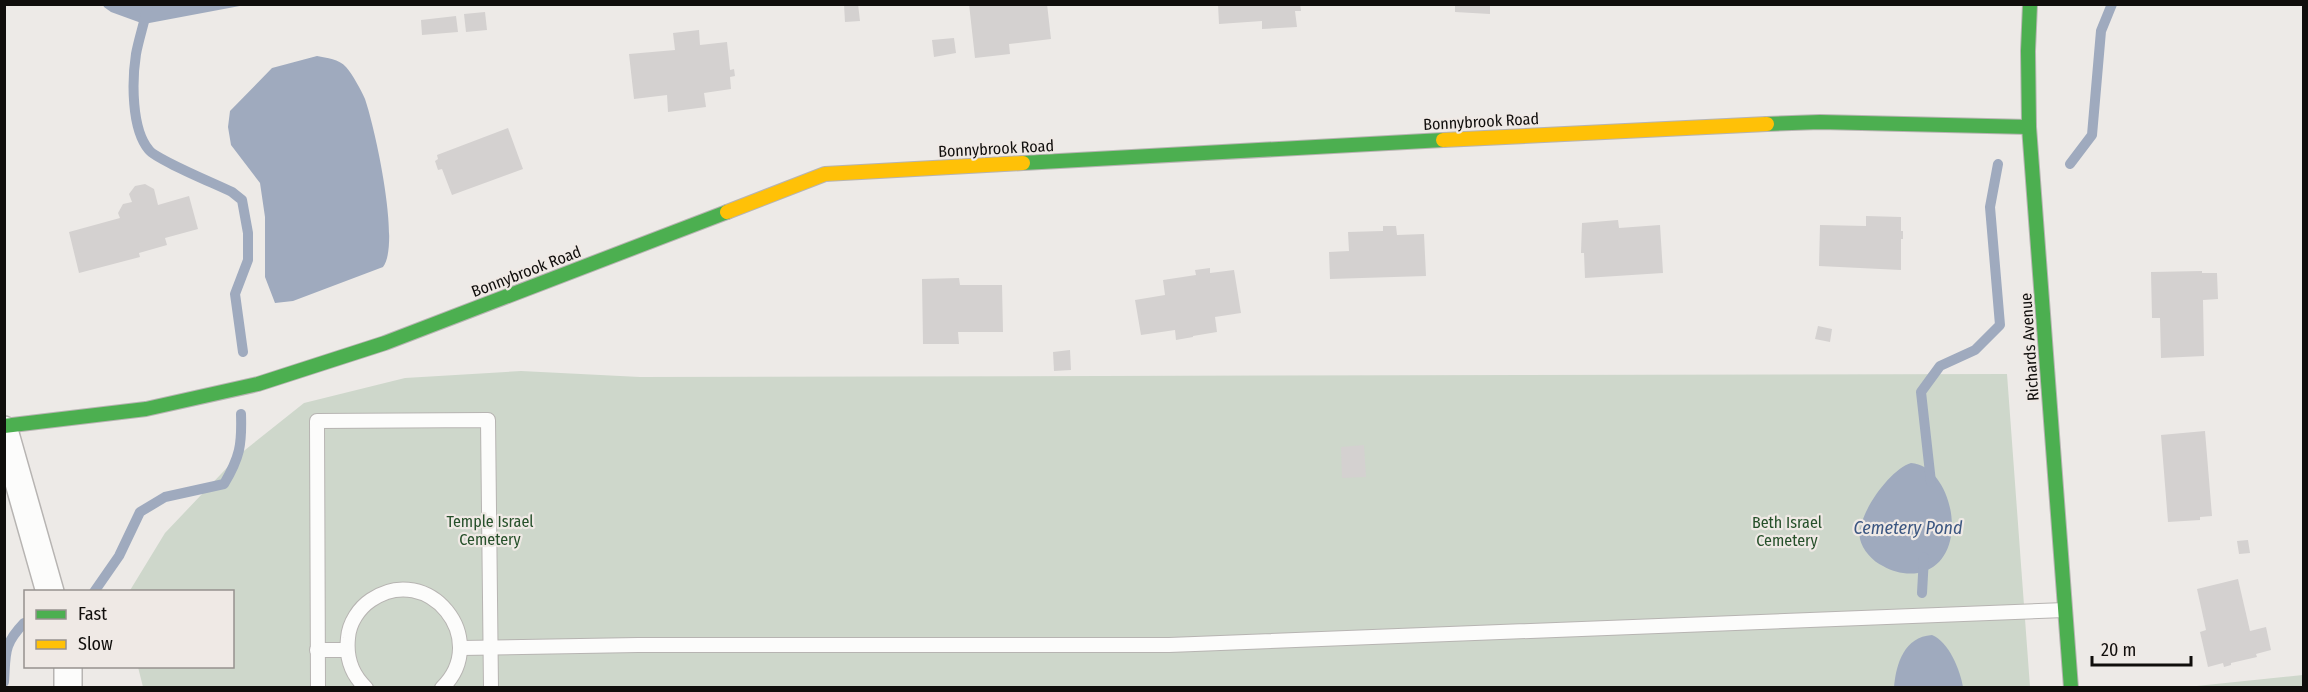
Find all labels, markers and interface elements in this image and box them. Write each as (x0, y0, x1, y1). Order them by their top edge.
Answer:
street label: Bonnybrook Road (1423, 109, 1539, 134)
street label: Bonnybrook Road (938, 136, 1054, 161)
street label: Bonnybrook Road (469, 242, 584, 301)
street label: Richards Avenue (2016, 292, 2043, 402)
park label: Temple Israel Cemetery (446, 512, 534, 549)
park label: Beth Israel Cemetery (1752, 513, 1822, 550)
water label: Cemetery Pond (1853, 517, 1963, 539)
legend (24, 590, 234, 668)
text: Fast (78, 603, 107, 625)
scale bar (2092, 629, 2191, 667)
text: Slow (78, 633, 113, 655)
text: 20 m (2101, 639, 2136, 661)

